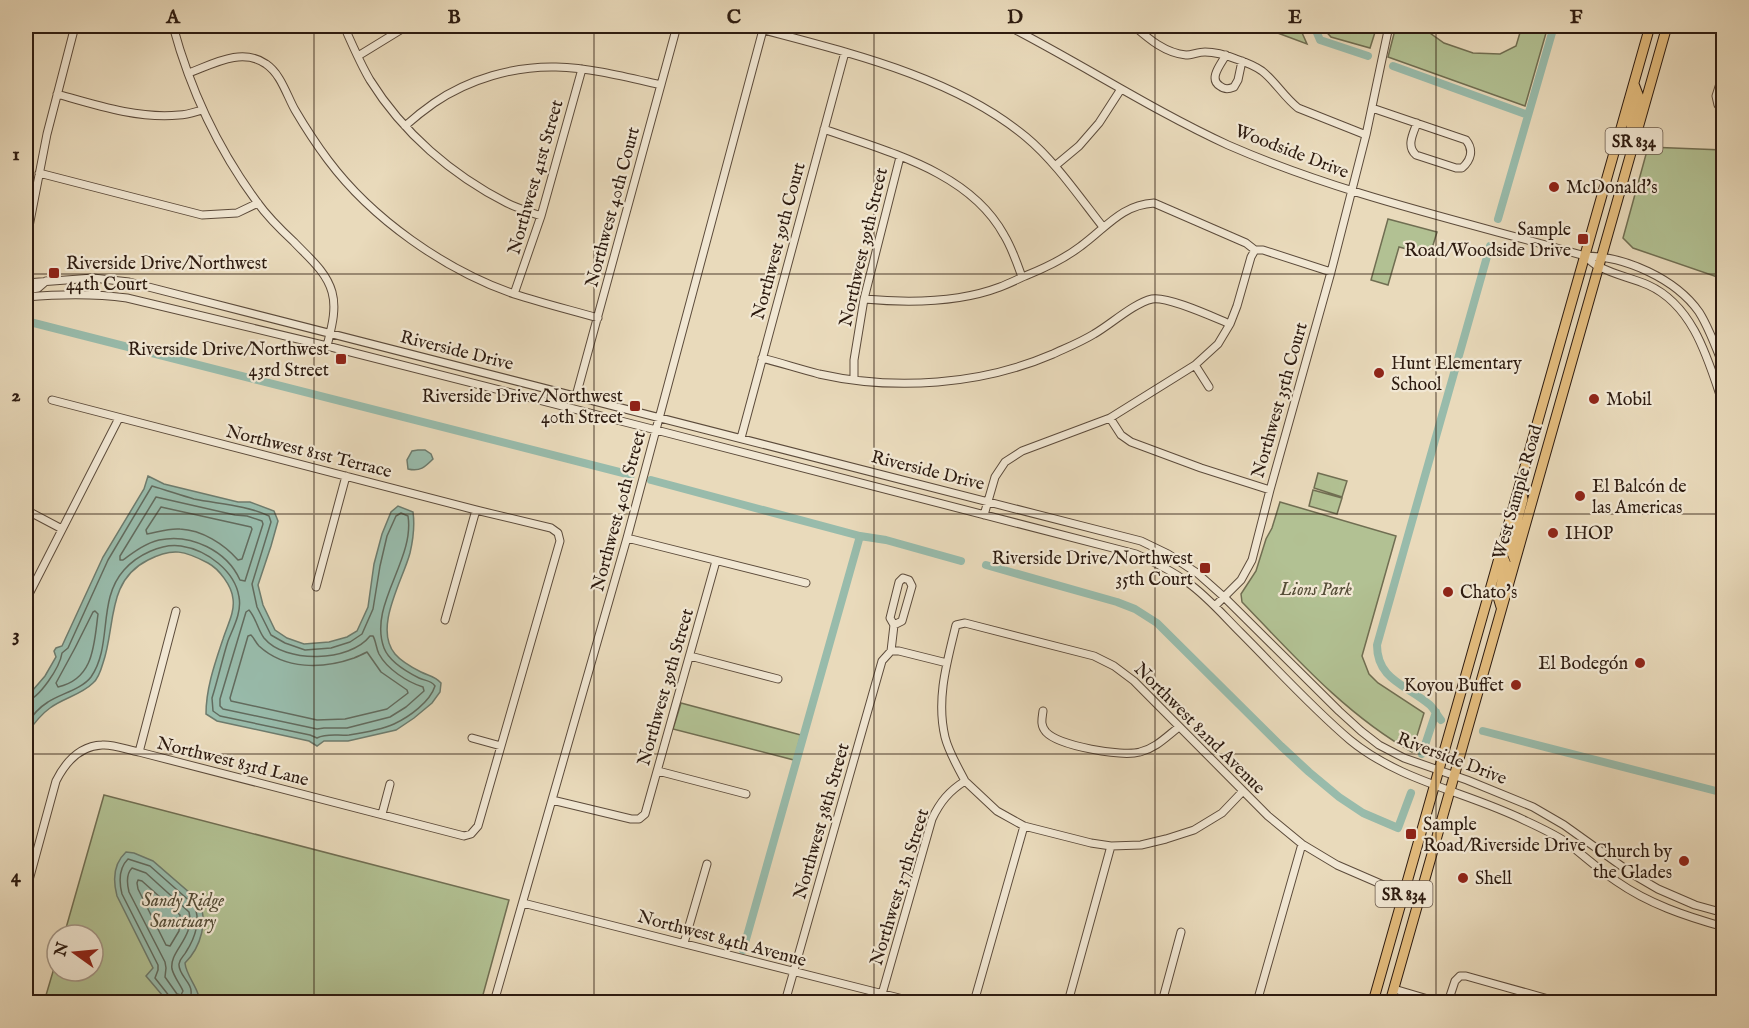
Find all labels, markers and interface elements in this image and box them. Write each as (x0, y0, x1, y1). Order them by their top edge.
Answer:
text: A (165, 5, 181, 30)
text: B (447, 5, 461, 30)
text: C (727, 5, 741, 30)
text: D (1007, 5, 1023, 30)
text: E (1288, 5, 1302, 30)
text: F (1570, 5, 1583, 30)
street label: Northwest 41st Street (503, 97, 570, 257)
street label: Woodside Drive (1231, 120, 1352, 185)
street label: Northwest 40th Court (581, 125, 646, 290)
road number: SR 834 (1606, 128, 1662, 154)
text: 1 (12, 142, 20, 167)
street label: Northwest 39th Court (747, 160, 812, 323)
street label: Northwest 39th Street (835, 166, 894, 329)
place label: McDonald's (1566, 177, 1658, 200)
marker: McDonald's (1547, 180, 1561, 194)
place label: Sample Road/Woodside Drive (1404, 219, 1571, 263)
marker: Sample Road/Woodside Drive (1576, 232, 1590, 246)
place label: Riverside Drive/Northwest 44th Court (66, 253, 267, 297)
marker: Riverside Drive/Northwest 44th Court (47, 266, 61, 280)
street label: Northwest 35th Court (1247, 320, 1314, 481)
street label: Riverside Drive (398, 326, 516, 377)
place label: Riverside Drive/Northwest 43rd Street (128, 339, 329, 383)
marker: Riverside Drive/Northwest 43rd Street (334, 352, 348, 366)
place label: Hunt Elementary School (1391, 353, 1522, 397)
marker: Hunt Elementary School (1372, 366, 1386, 380)
text: 2 (11, 383, 21, 408)
place label: Riverside Drive/Northwest 40th Street (422, 386, 623, 430)
place label: Mobil (1606, 389, 1652, 412)
marker: Mobil (1587, 392, 1601, 406)
marker: Riverside Drive/Northwest 40th Street (628, 399, 642, 413)
street label: Northwest 81st Terrace (223, 421, 394, 484)
street label: West Sample Road (1488, 422, 1549, 563)
street label: Northwest 40th Street (587, 429, 652, 594)
street label: Riverside Drive (869, 446, 987, 497)
place label: El Balcón de las Americas (1592, 476, 1687, 520)
marker: El Balcón de las Americas (1573, 489, 1587, 503)
place label: IHOP (1565, 523, 1613, 546)
marker: IHOP (1546, 526, 1560, 540)
place label: Riverside Drive/Northwest 35th Court (992, 548, 1193, 592)
marker: Riverside Drive/Northwest 35th Court (1198, 561, 1212, 575)
park label: Lions Park (1279, 579, 1352, 602)
place label: Chato's (1460, 582, 1517, 605)
marker: Chato's (1441, 585, 1455, 599)
street label: Northwest 39th Street (633, 606, 700, 769)
text: 3 (12, 623, 20, 648)
place label: El Bodegón (1538, 653, 1628, 676)
marker: El Bodegón (1633, 656, 1647, 670)
street label: Northwest 82nd Avenue (1128, 658, 1270, 800)
place label: Koyou Buffet (1404, 675, 1504, 698)
marker: Koyou Buffet (1509, 678, 1523, 692)
street label: Riverside Drive (1393, 728, 1510, 791)
street label: Northwest 83rd Lane (154, 732, 311, 792)
street label: Northwest 38th Street (789, 741, 856, 902)
street label: Northwest 37th Street (866, 806, 935, 969)
place label: Sample Road/Riverside Drive (1423, 814, 1586, 858)
marker: Sample Road/Riverside Drive (1404, 827, 1418, 841)
place label: Church by the Glades (1593, 841, 1672, 885)
marker: Church by the Glades (1677, 854, 1691, 868)
text: 4 (11, 864, 22, 889)
place label: Shell (1475, 868, 1512, 891)
marker: Shell (1456, 871, 1470, 885)
road number: SR 834 (1376, 881, 1432, 907)
park label: Sandy Ridge Sanctuary (142, 890, 224, 934)
street label: Northwest 84th Avenue (635, 906, 809, 973)
north arrow (45, 923, 105, 983)
text: N (51, 940, 74, 960)

